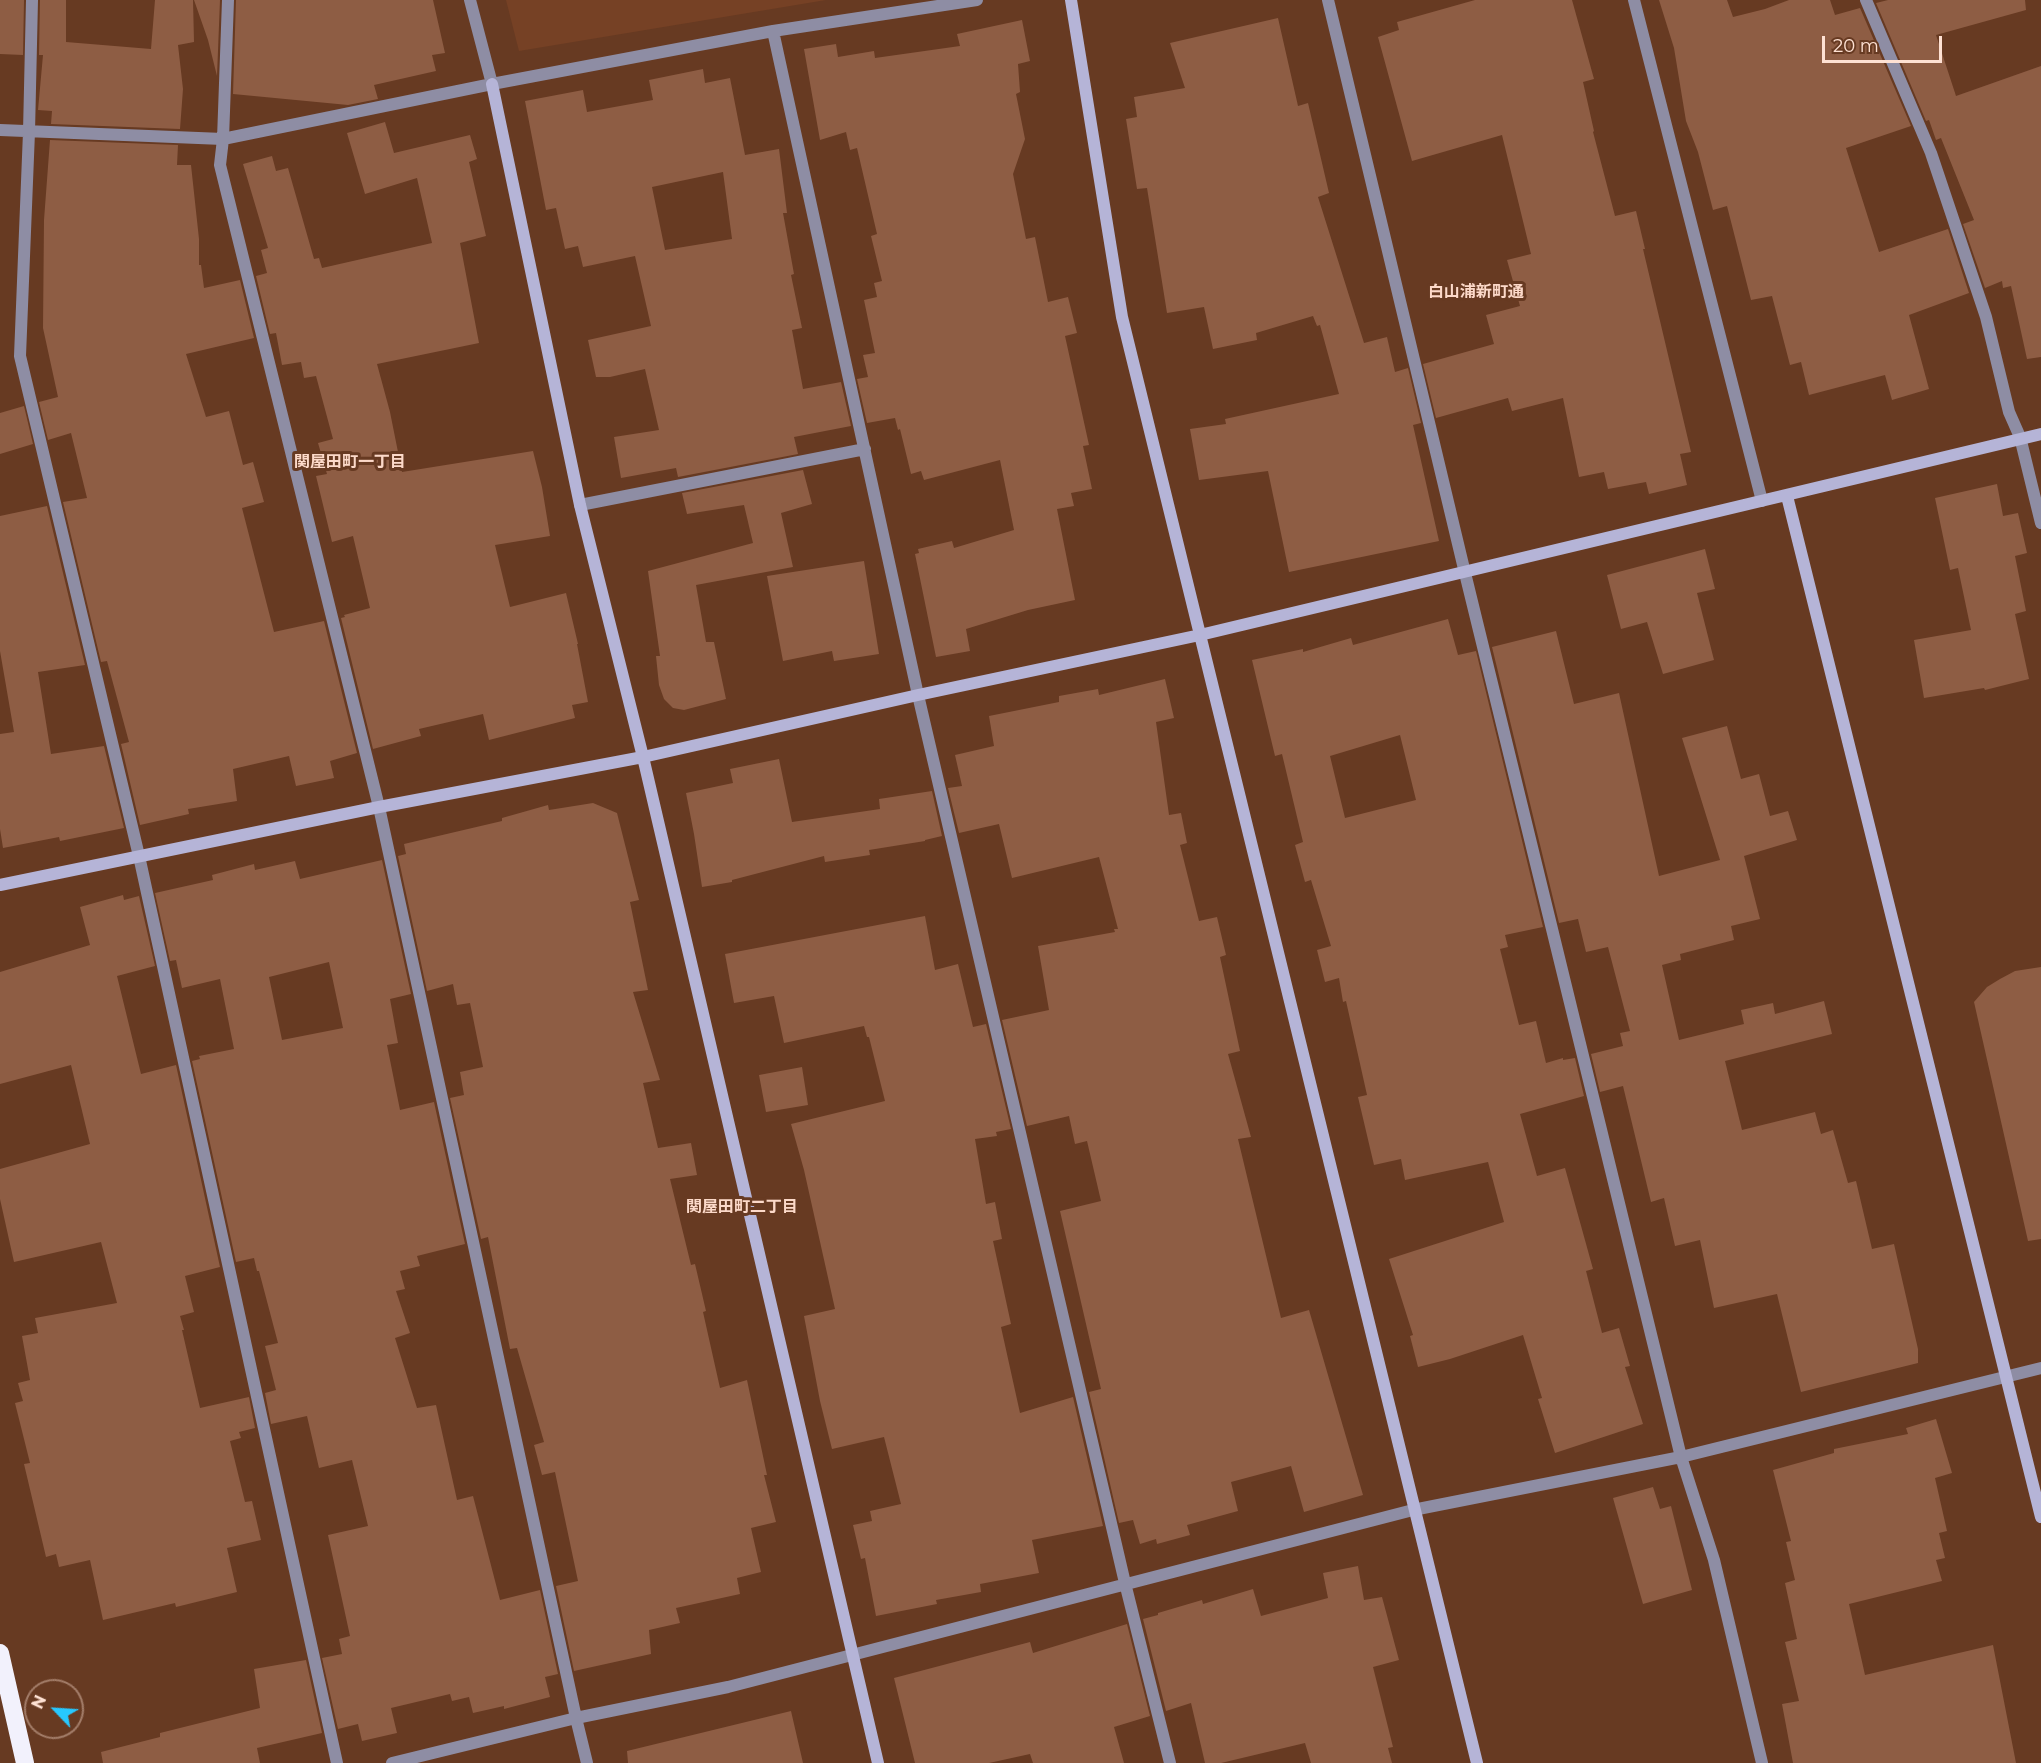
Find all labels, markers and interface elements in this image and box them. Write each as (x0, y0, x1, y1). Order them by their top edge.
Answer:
scale bar (1825, 24, 1945, 62)
text: 20 m (1833, 35, 1879, 57)
district label: 白山浦新町通 (1428, 282, 1524, 302)
district label: 関屋田町一丁目 (294, 452, 406, 472)
district label: 関屋田町二丁目 (686, 1197, 798, 1217)
north arrow (24, 1679, 84, 1739)
text: N (28, 1692, 50, 1712)

